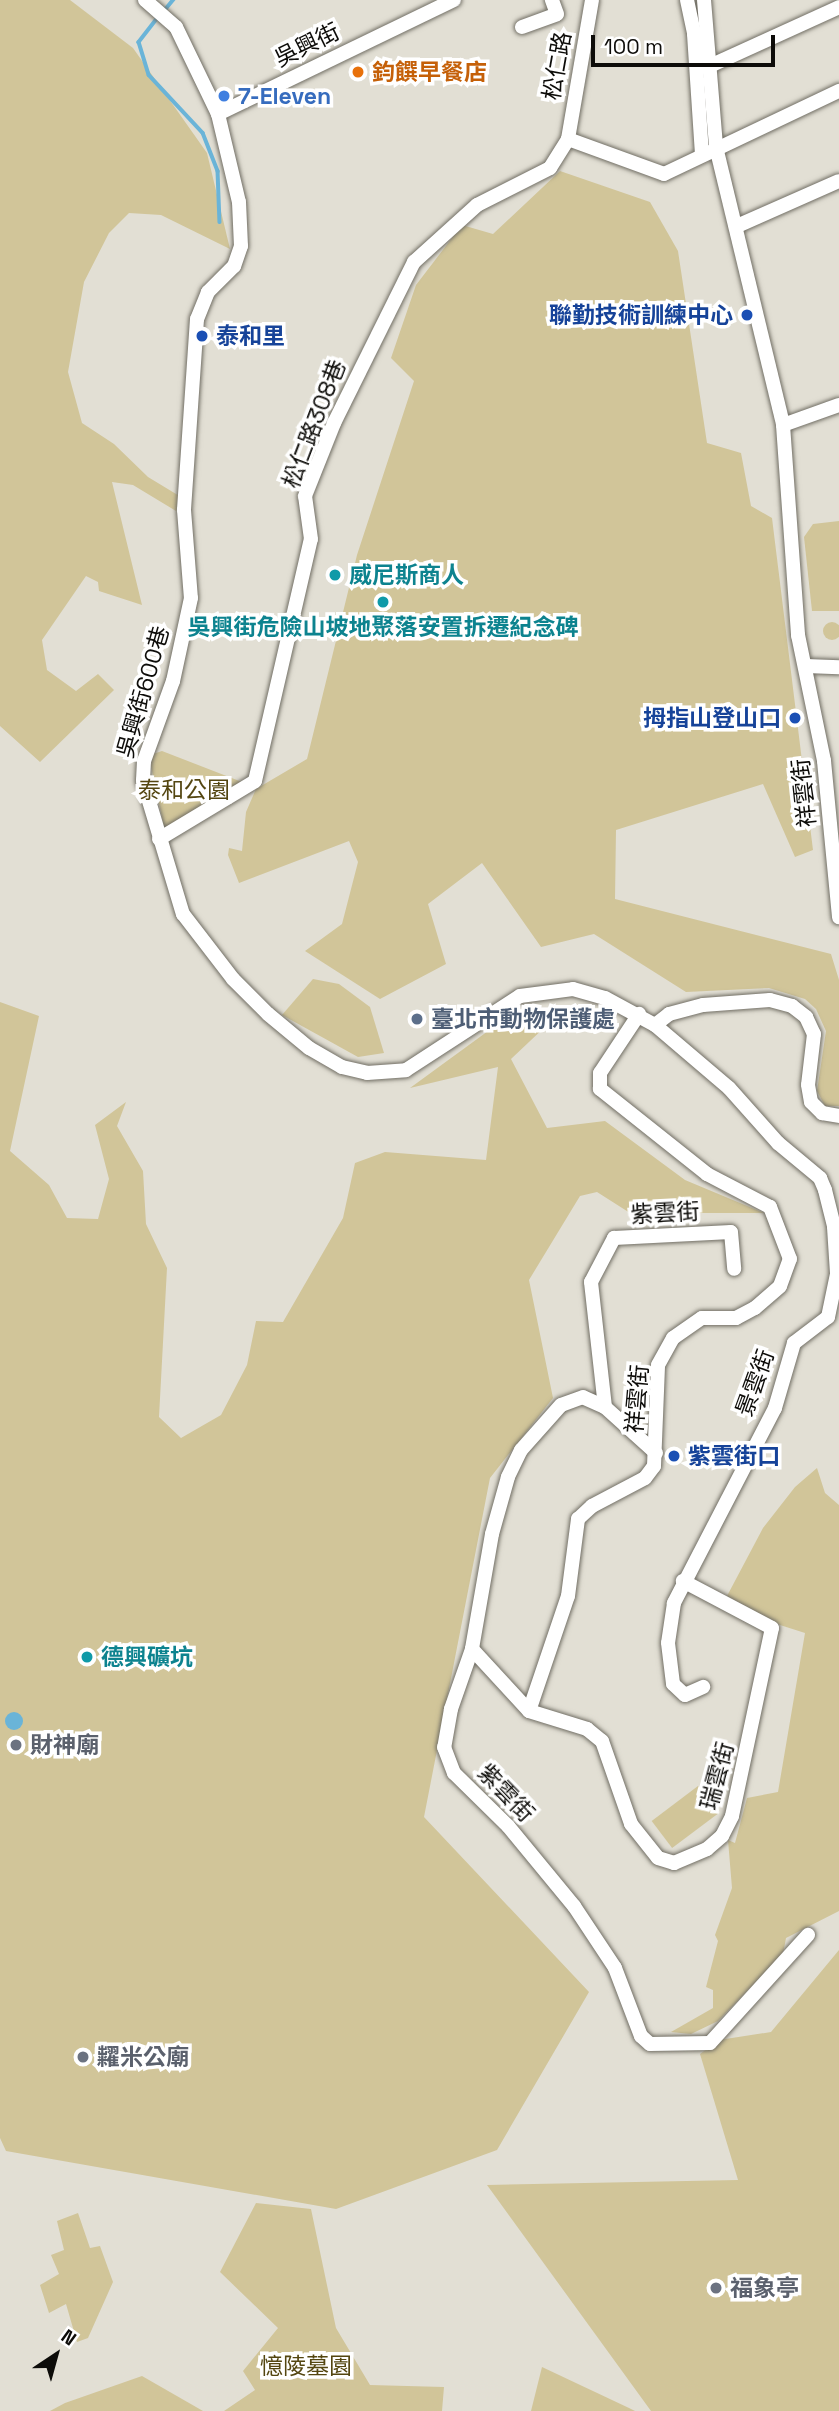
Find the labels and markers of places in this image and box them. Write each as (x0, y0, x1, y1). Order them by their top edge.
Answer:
place label: 鈞饌早餐店 (372, 58, 487, 86)
marker: 鈞饌早餐店 (350, 64, 366, 80)
place label: 7-Eleven (238, 82, 331, 110)
marker: 7-Eleven (216, 88, 232, 104)
place label: 聯勤技術訓練中心 (549, 301, 733, 329)
marker: 聯勤技術訓練中心 (739, 307, 755, 323)
place label: 泰和里 (216, 322, 285, 350)
marker: 泰和里 (194, 328, 210, 344)
place label: 威尼斯商人 (349, 561, 464, 589)
marker: 威尼斯商人 (327, 567, 343, 583)
marker: 吳興街危險山坡地聚落安置拆遷紀念碑 (375, 594, 391, 610)
place label: 吳興街危險山坡地聚落安置拆遷紀念碑 (188, 613, 578, 641)
place label: 拇指山登山口 (643, 704, 781, 732)
marker: 拇指山登山口 (787, 710, 803, 726)
place label: 臺北市動物保護處 (431, 1005, 615, 1033)
marker: 臺北市動物保護處 (409, 1011, 425, 1027)
place label: 紫雲街口 (688, 1442, 780, 1470)
marker: 紫雲街口 (666, 1448, 682, 1464)
place label: 德興礦坑 (101, 1643, 193, 1671)
marker: 德興礦坑 (79, 1649, 95, 1665)
place label: 財神廟 (30, 1731, 99, 1759)
marker: 財神廟 (8, 1737, 24, 1753)
place label: 糶米公廟 (97, 2043, 189, 2071)
marker: 糶米公廟 (75, 2049, 91, 2065)
place label: 福象亭 (730, 2274, 799, 2302)
marker: 福象亭 (708, 2280, 724, 2296)

